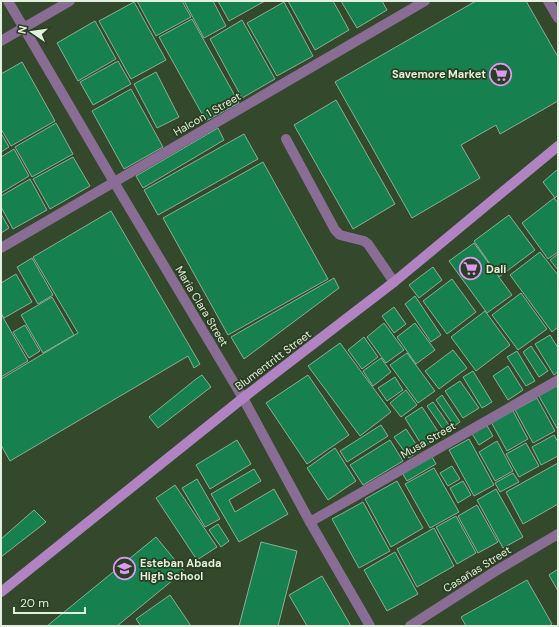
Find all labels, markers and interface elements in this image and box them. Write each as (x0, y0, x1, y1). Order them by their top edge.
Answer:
north arrow (12, 12, 52, 52)
text: N (15, 24, 30, 35)
supermarket icon: Savemore Market (488, 61, 514, 87)
place label: Savemore Market (392, 67, 486, 81)
street label: Halcon 1 Street (171, 89, 243, 139)
supermarket icon: Dali (458, 256, 484, 282)
place label: Dali (486, 262, 506, 276)
street label: Maria Clara Street (172, 263, 232, 349)
street label: Blumentritt Street (232, 327, 314, 393)
street label: Musa Street (398, 419, 458, 461)
street label: Casañas Street (441, 543, 513, 595)
school or university icon: Esteban Abada High School (111, 556, 137, 582)
place label: Esteban Abada High School (140, 556, 221, 583)
scale bar (14, 589, 85, 615)
text: 20 m (20, 595, 49, 611)

